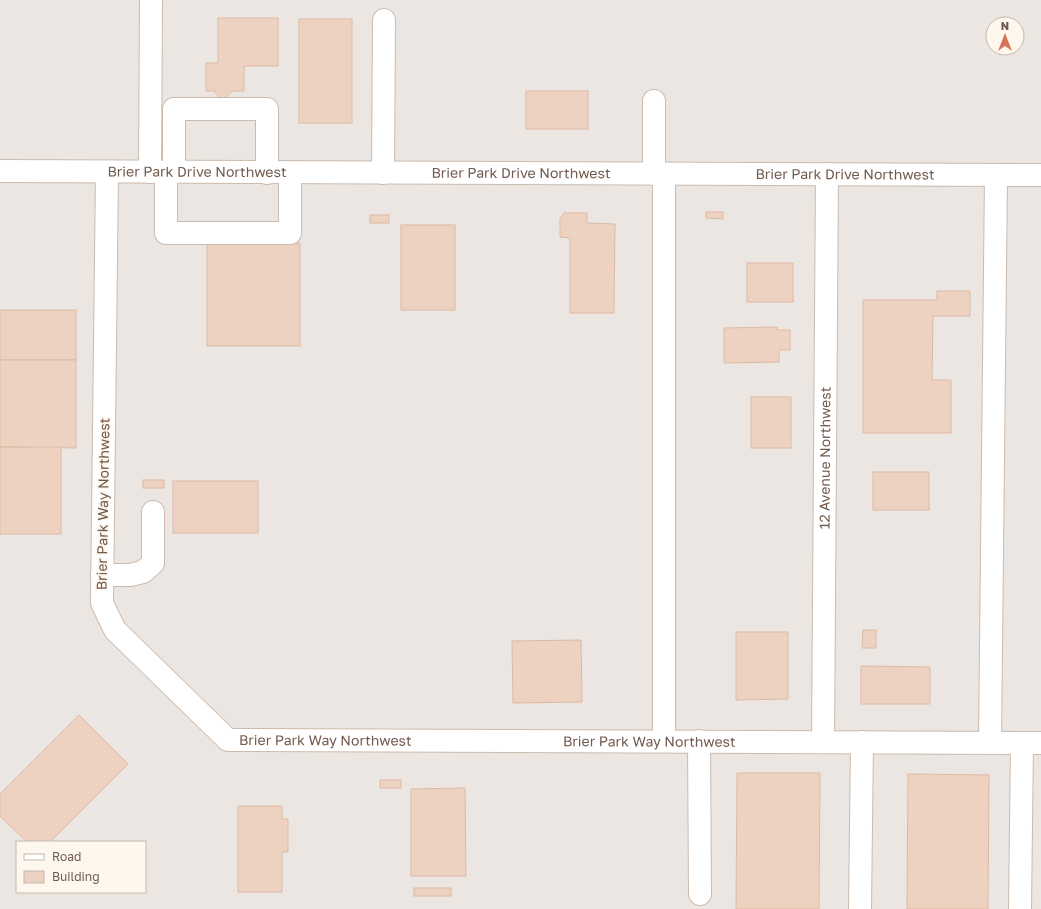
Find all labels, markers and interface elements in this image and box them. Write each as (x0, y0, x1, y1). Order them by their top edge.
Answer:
north arrow (985, 16, 1025, 56)
text: N (1001, 19, 1009, 32)
street label: Brier Park Drive Northwest (107, 162, 287, 180)
street label: Brier Park Drive Northwest (431, 164, 611, 181)
street label: Brier Park Drive Northwest (755, 165, 935, 183)
street label: 12 Avenue Northwest (815, 387, 834, 529)
street label: Brier Park Way Northwest (92, 418, 113, 590)
street label: Brier Park Way Northwest (239, 731, 412, 749)
street label: Brier Park Way Northwest (563, 732, 736, 750)
legend (16, 841, 146, 893)
text: Road (52, 849, 81, 864)
text: Building (52, 869, 100, 884)

